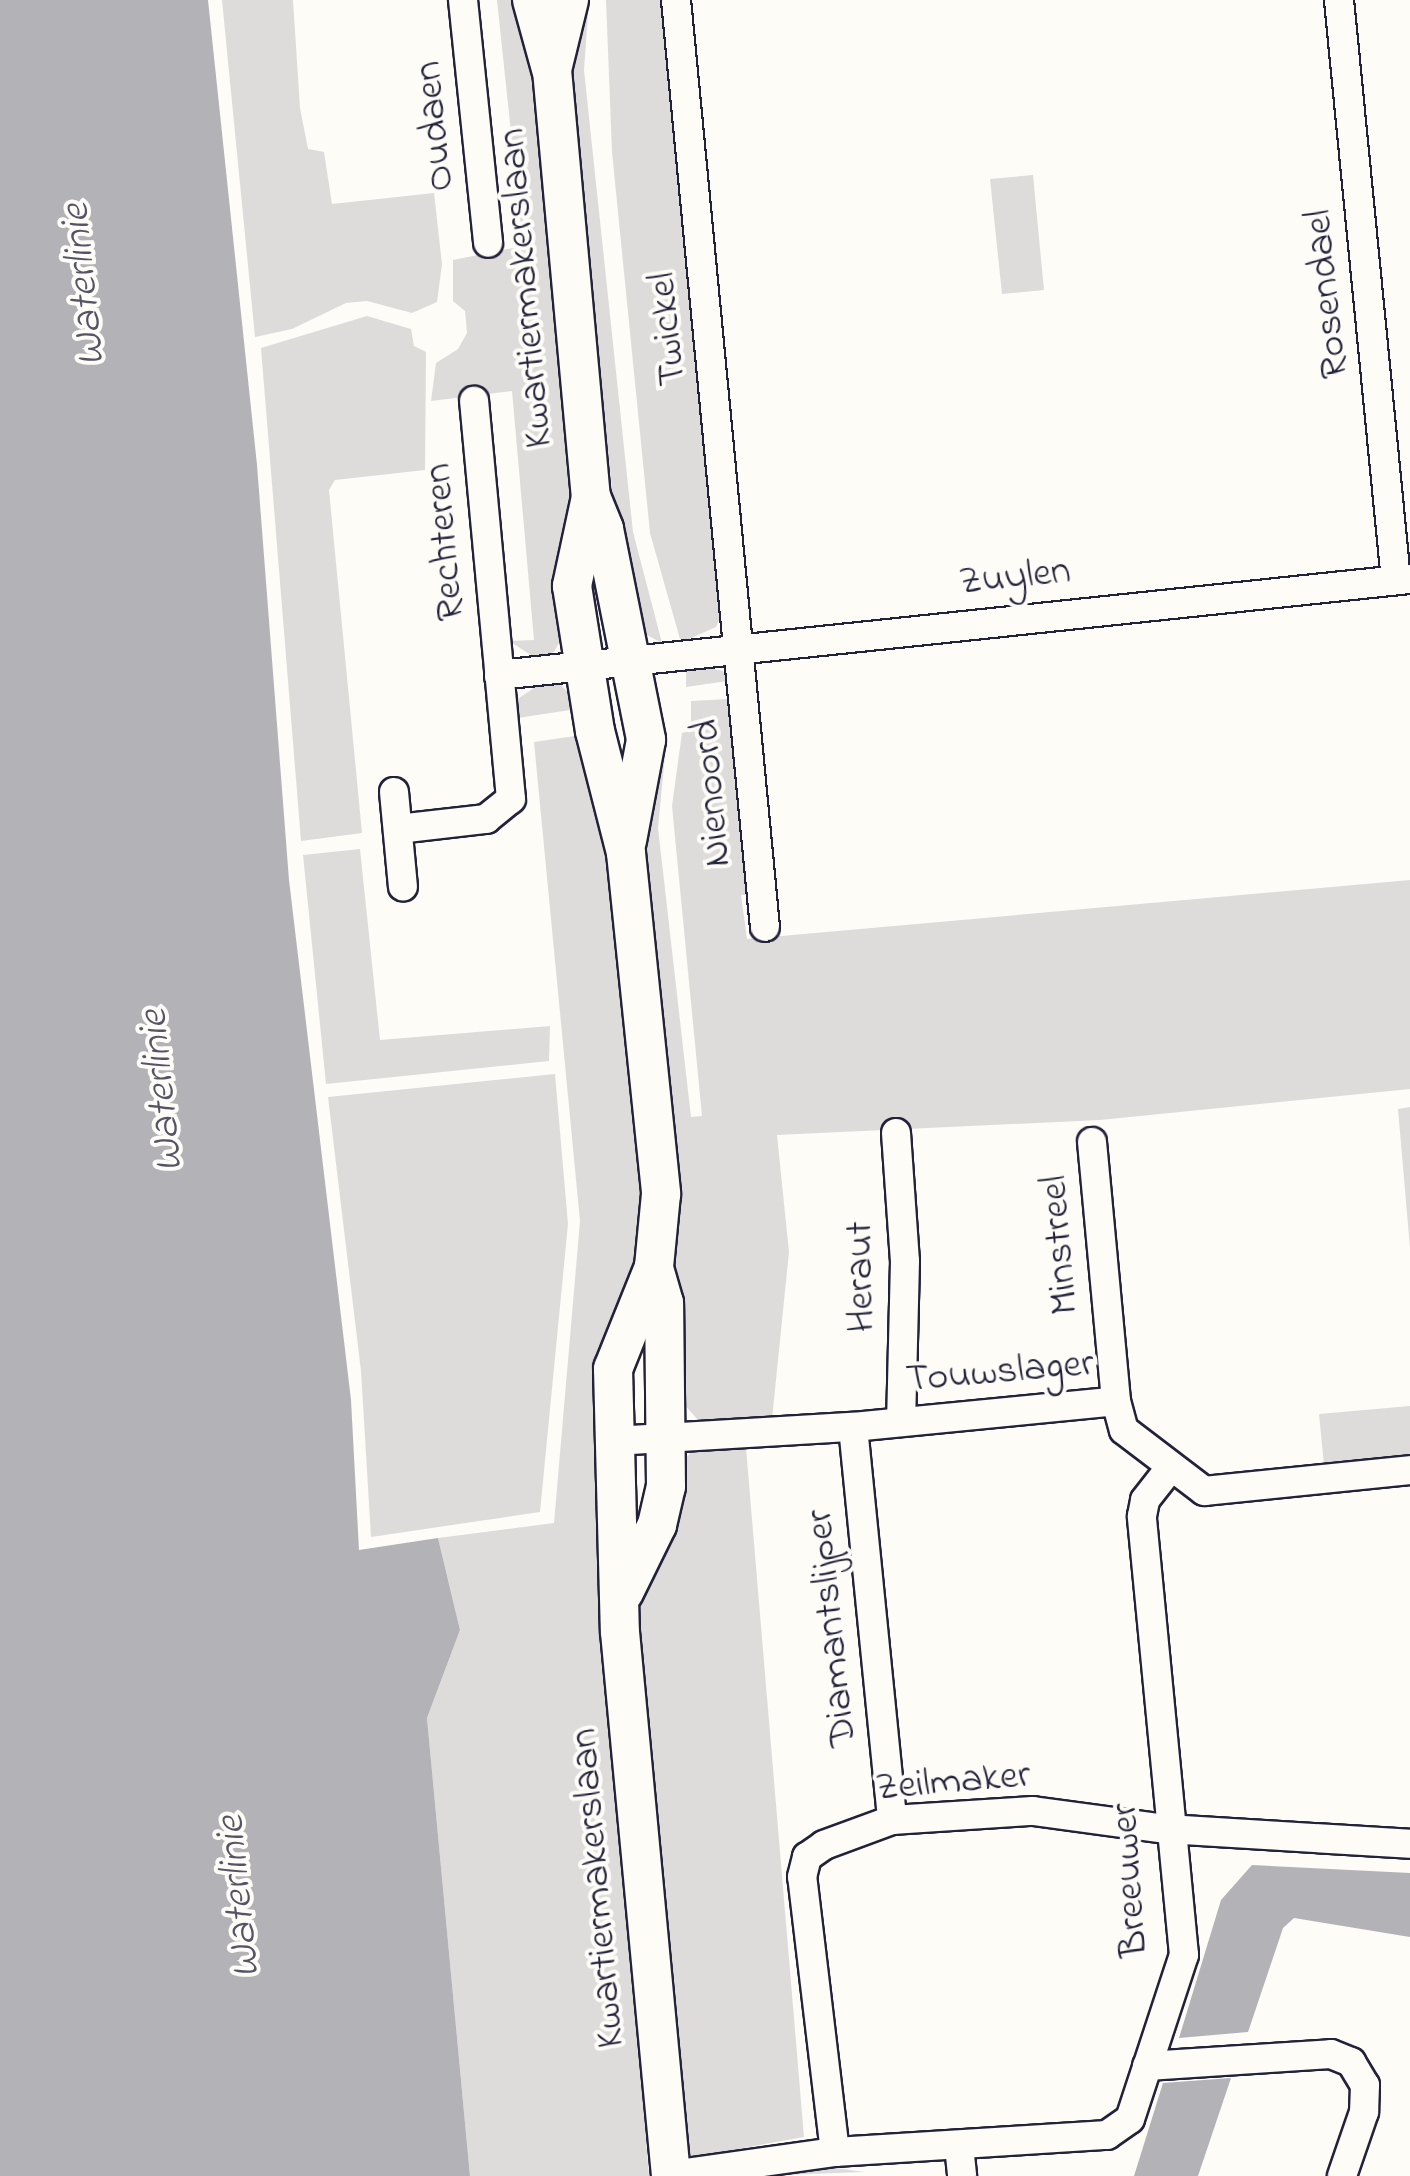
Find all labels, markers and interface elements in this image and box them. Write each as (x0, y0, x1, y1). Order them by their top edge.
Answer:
street label: Oudaen (405, 58, 467, 194)
street label: Kwartiermakerslaan (489, 126, 565, 450)
water label: Waterlinie (51, 201, 119, 369)
street label: Rosendael (1295, 207, 1361, 381)
street label: Twickel (639, 270, 699, 388)
street label: Rechteren (415, 461, 477, 623)
street label: Zuylen (957, 548, 1073, 608)
street label: Nienoord (683, 717, 743, 869)
water label: Waterlinie (129, 1007, 197, 1175)
street label: Minstreel (1031, 1173, 1091, 1317)
street label: Heraut (837, 1221, 887, 1333)
street label: Touwslager (904, 1341, 1096, 1405)
street label: Diamantslijper (797, 1507, 869, 1749)
street label: Kwartiermakerslaan (561, 1726, 637, 2050)
street label: Zeilmaker (874, 1752, 1032, 1814)
street label: Breeuwer (1102, 1801, 1160, 1959)
water label: Waterlinie (206, 1813, 274, 1981)

